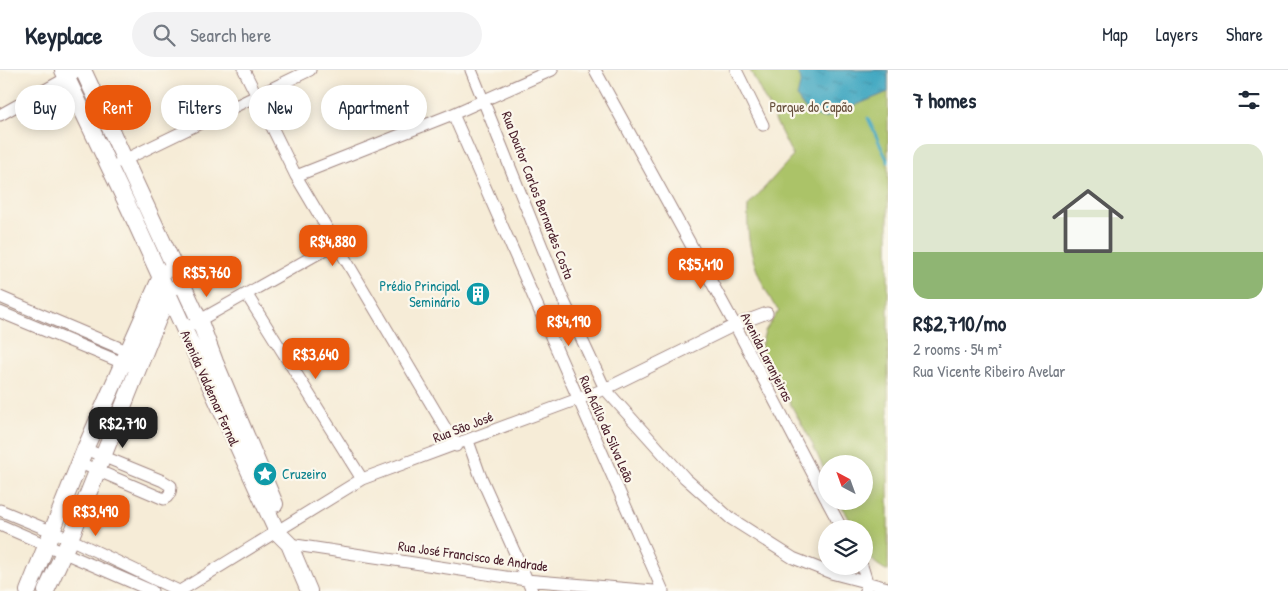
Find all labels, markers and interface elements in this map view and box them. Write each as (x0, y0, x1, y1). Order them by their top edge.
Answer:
search box (132, 12, 482, 57)
text: Keyplace (25, 19, 102, 51)
icon: search (150, 21, 178, 49)
text: Search here (190, 22, 271, 48)
text: Map (1102, 22, 1128, 47)
text: Layers (1156, 22, 1198, 47)
text: Share (1226, 22, 1263, 47)
chip: Buy (15, 85, 75, 130)
chip: Rent (85, 85, 151, 130)
chip: Filters (161, 85, 239, 130)
chip: New (249, 85, 311, 130)
chip: Apartment (321, 85, 427, 130)
text: 7 homes (913, 86, 976, 115)
icon: filters (1235, 86, 1263, 114)
park label: Parque do Capão (769, 97, 853, 117)
street label: Rua Doutor Carlos Bernardes Costa (498, 108, 579, 282)
icon: home (1043, 176, 1133, 266)
pin: R$4,880 (287, 224, 379, 267)
text: R$4,880 (310, 230, 356, 252)
pin: R$5,410 (655, 248, 747, 290)
text: R$5,410 (679, 253, 723, 275)
pin: R$5,760 (161, 256, 253, 298)
text: R$5,760 (184, 261, 230, 283)
place label: Prédio Principal Seminário (379, 276, 460, 311)
building icon: Prédio Principal Seminário (465, 281, 491, 307)
pin: R$4,190 (523, 304, 615, 347)
street label: Avenida Laranjeiras (736, 309, 798, 405)
text: R$2,710/mo (913, 309, 1006, 338)
text: R$4,190 (547, 310, 591, 332)
street label: Avenida Valdemar Fernal (176, 327, 245, 449)
pin: R$3,640 (270, 338, 362, 380)
text: 2 rooms · 54 m² (913, 338, 1002, 360)
text: R$3,640 (293, 343, 339, 365)
text: Rua Vicente Ribeiro Avelar (913, 360, 1066, 382)
street label: Rua Acílio da Silva Leão (575, 372, 640, 486)
pin: R$2,710 (77, 406, 169, 449)
street label: Rua São José (430, 406, 496, 447)
text: R$2,710 (100, 412, 147, 434)
north arrow (818, 455, 872, 510)
map controls (818, 455, 873, 575)
place icon: Cruzeiro (252, 461, 278, 487)
place label: Cruzeiro (282, 464, 327, 483)
pin: R$3,490 (50, 494, 142, 537)
text: R$3,490 (74, 500, 118, 522)
button: layers (818, 520, 873, 575)
street label: Rua José Francisco de Andrade (397, 536, 550, 575)

